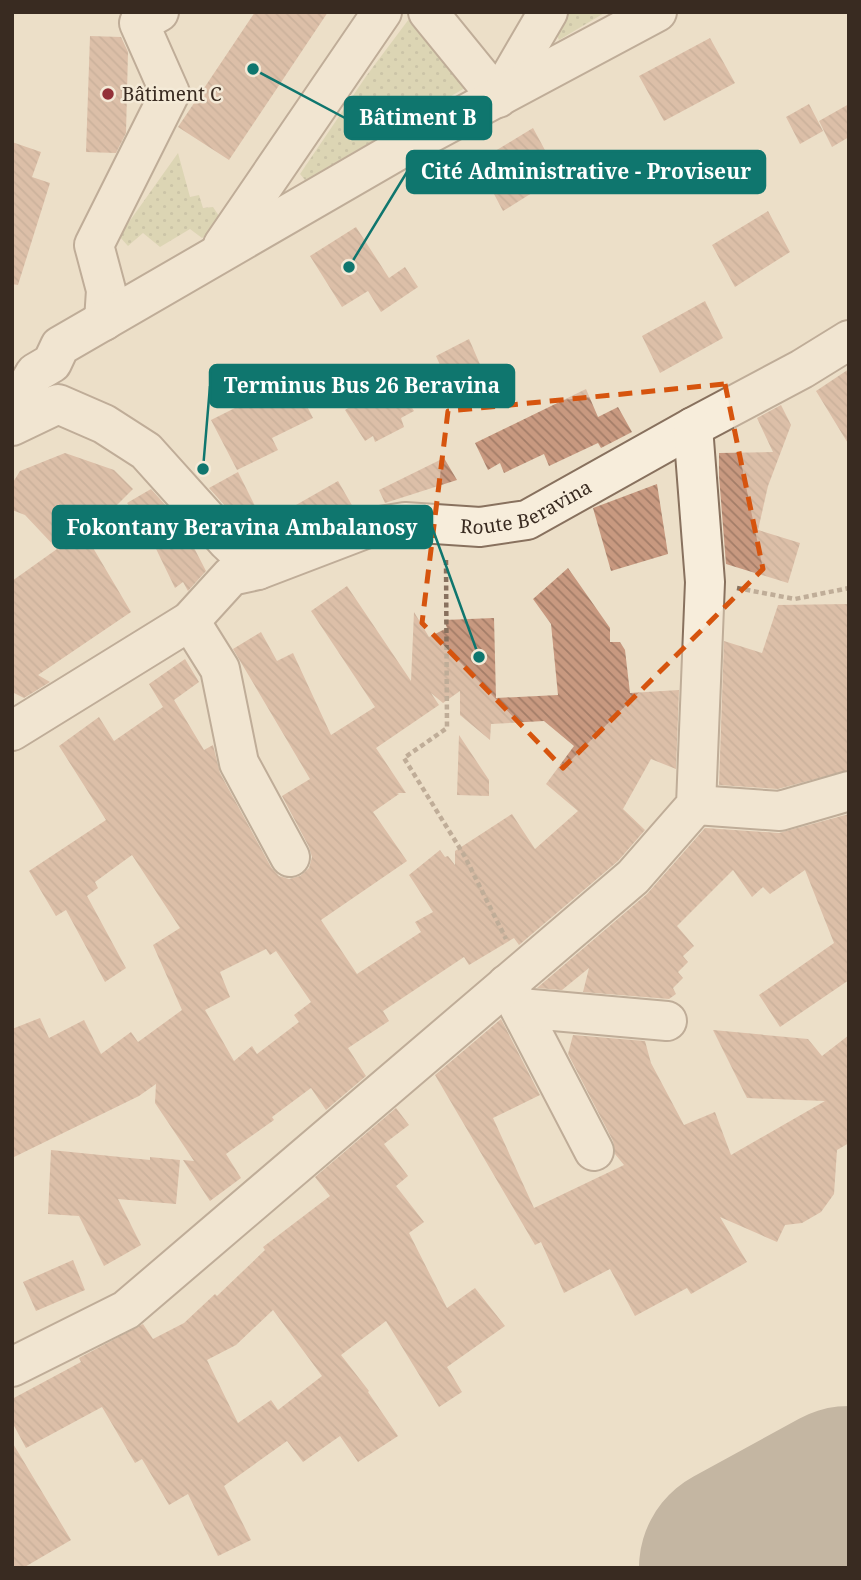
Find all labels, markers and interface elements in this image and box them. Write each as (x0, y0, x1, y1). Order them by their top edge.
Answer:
place label: Bâtiment C (122, 81, 222, 107)
marker: Bâtiment C (100, 86, 116, 102)
callout: Bâtiment B (345, 97, 491, 139)
text: Bâtiment B (359, 103, 477, 131)
callout: Cité Administrative - Proviseur (407, 151, 765, 193)
text: Cité Administrative - Proviseur (421, 157, 751, 185)
callout: Terminus Bus 26 Beravina (210, 365, 514, 407)
text: Terminus Bus 26 Beravina (224, 371, 500, 399)
street label: Route Beravina (459, 473, 596, 540)
callout: Fokontany Beravina Ambalanosy (53, 506, 432, 548)
text: Fokontany Beravina Ambalanosy (67, 513, 418, 541)

